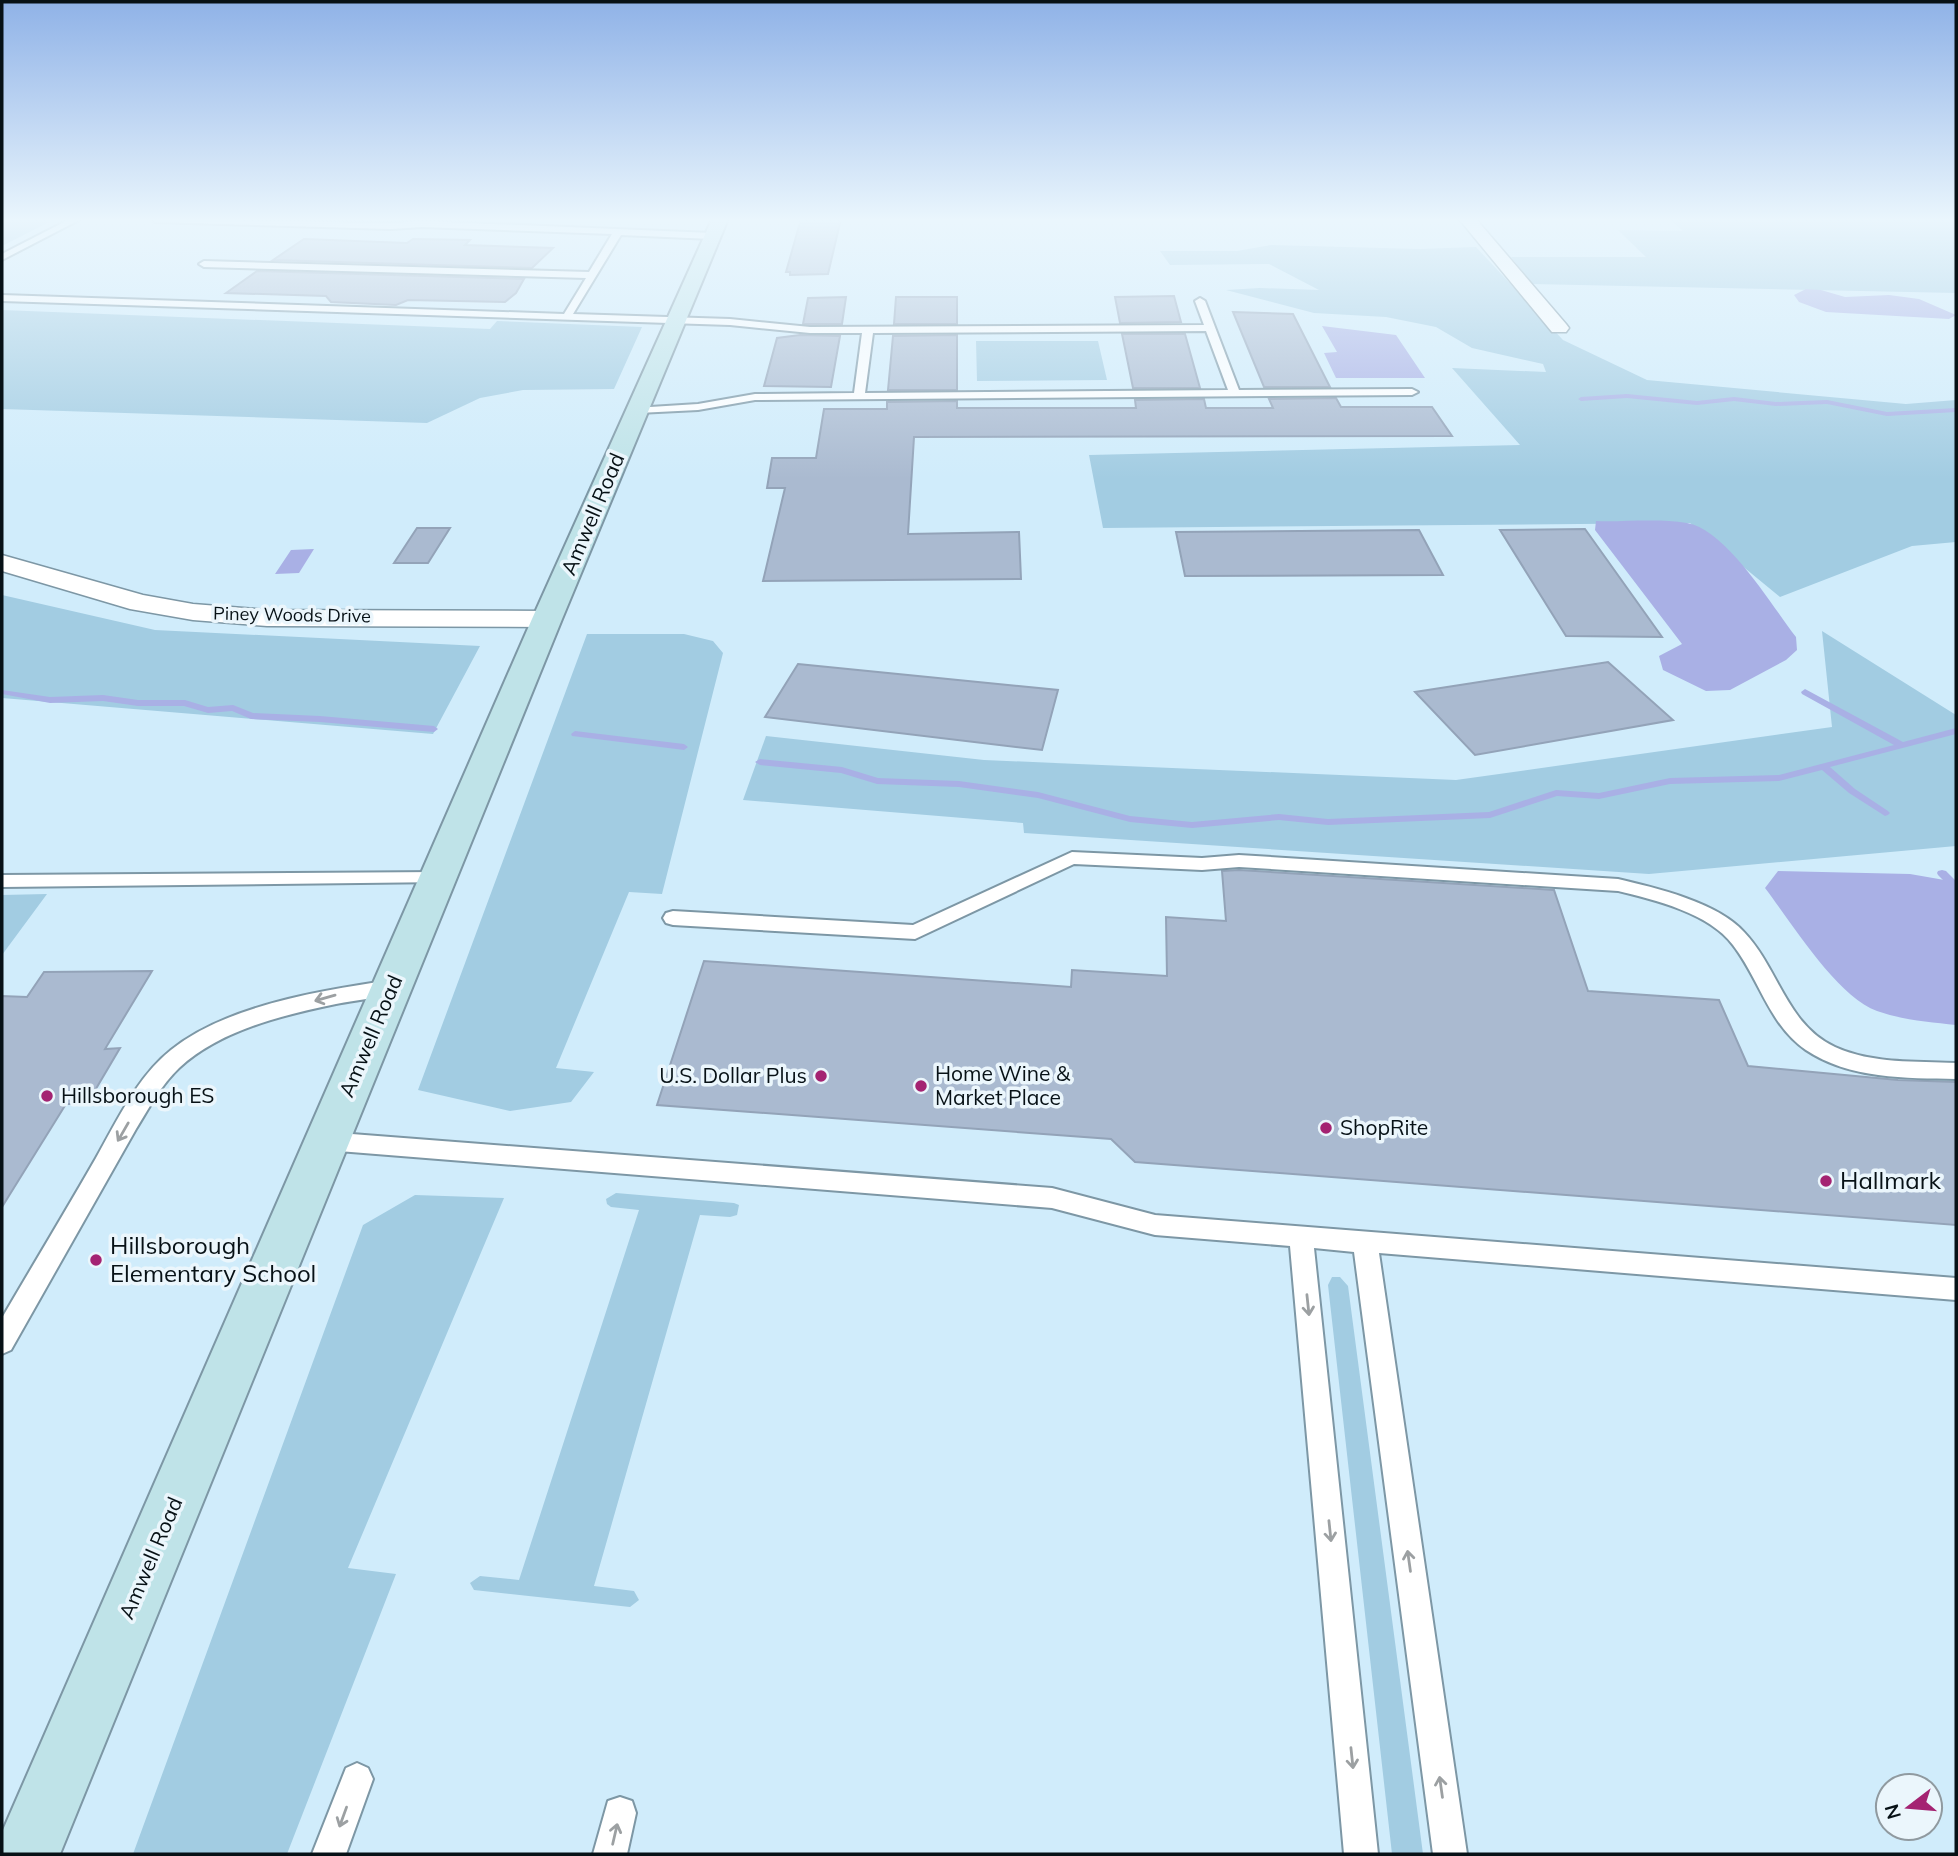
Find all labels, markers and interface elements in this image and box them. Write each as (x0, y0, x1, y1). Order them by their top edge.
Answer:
street label: Amwell Road (555, 449, 629, 579)
street label: Piney Woods Drive (213, 602, 371, 627)
street label: Amwell Road (333, 971, 407, 1101)
one-way arrow (314, 993, 336, 1006)
place label: Home Wine & Market Place (935, 1060, 1071, 1110)
place label: U.S. Dollar Plus (659, 1062, 807, 1088)
marker: U.S. Dollar Plus (813, 1068, 829, 1084)
marker: Home Wine & Market Place (913, 1078, 929, 1094)
place label: Hillsborough ES (61, 1082, 214, 1108)
marker: Hillsborough ES (39, 1088, 55, 1104)
place label: ShopRite (1340, 1114, 1428, 1140)
marker: ShopRite (1318, 1120, 1334, 1136)
one-way arrow (116, 1121, 130, 1141)
place label: Hallmark (1840, 1165, 1941, 1195)
marker: Hallmark (1818, 1173, 1834, 1189)
place label: Hillsborough Elementary School (110, 1230, 316, 1288)
marker: Hillsborough Elementary School (88, 1252, 104, 1268)
one-way arrow (1301, 1293, 1314, 1316)
street label: Amwell Road (113, 1493, 187, 1623)
one-way arrow (1324, 1519, 1337, 1542)
one-way arrow (1403, 1550, 1416, 1573)
one-way arrow (1346, 1746, 1359, 1768)
north arrow (1874, 1772, 1944, 1842)
one-way arrow (1434, 1776, 1447, 1799)
text: N (1879, 1801, 1906, 1822)
one-way arrow (336, 1805, 349, 1827)
one-way arrow (609, 1823, 622, 1846)

